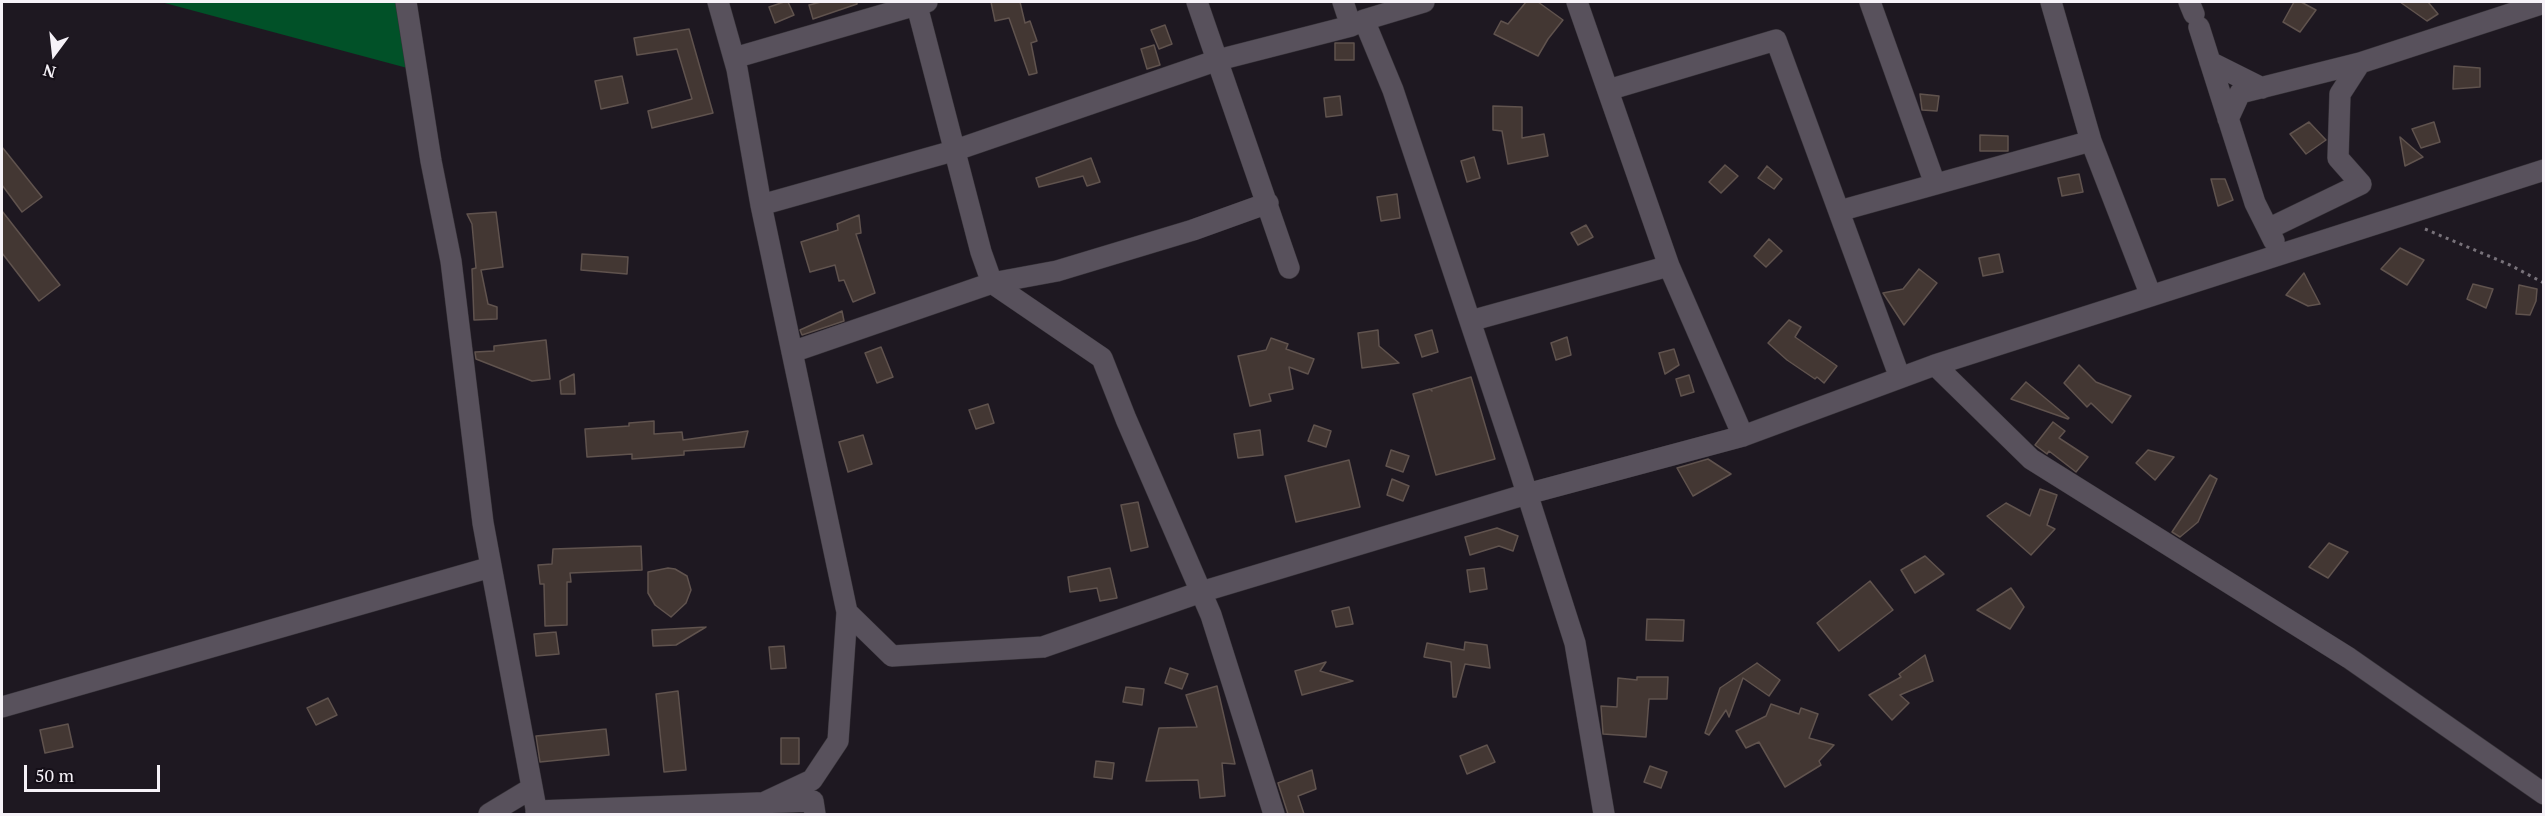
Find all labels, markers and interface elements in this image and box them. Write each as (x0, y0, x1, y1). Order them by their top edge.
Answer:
north arrow (24, 24, 84, 84)
text: N (41, 59, 58, 84)
scale bar (27, 753, 164, 791)
text: 50 m (35, 763, 74, 787)

